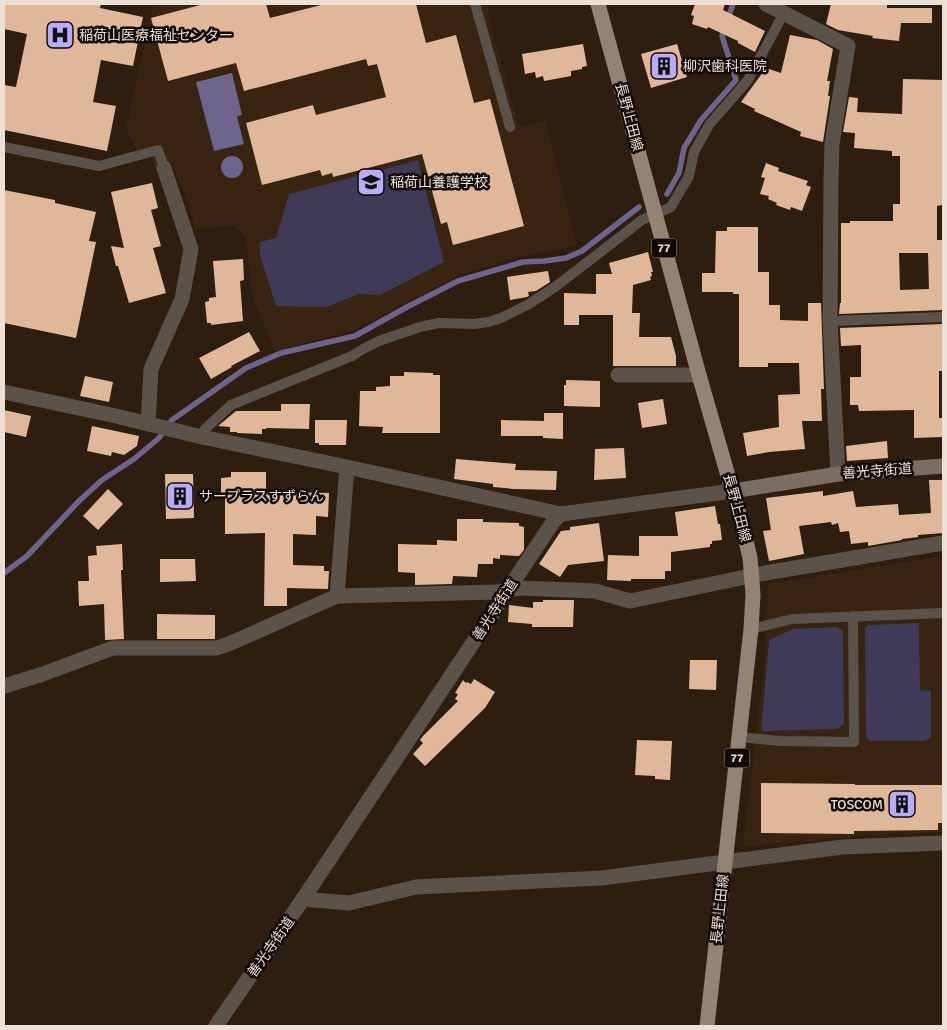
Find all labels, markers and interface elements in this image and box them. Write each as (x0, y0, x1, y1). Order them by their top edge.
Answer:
hospital icon: 稲荷山医療福祉センター (45, 20, 75, 50)
place label: 稲荷山医療福祉センター (79, 27, 233, 44)
building icon: 柳沢歯科医院 (649, 51, 679, 81)
place label: 柳沢歯科医院 (683, 58, 767, 75)
street label: 長野上田線 (612, 81, 646, 153)
school or university icon: 稲荷山養護学校 (356, 167, 386, 197)
place label: 稲荷山養護学校 (390, 174, 488, 191)
road number: 77 (652, 238, 676, 258)
street label: 善光寺街道 (841, 460, 913, 482)
street label: 長野上田線 (720, 472, 754, 544)
building icon: サープラスすずらん (165, 481, 195, 511)
place label: サープラスすずらん (199, 488, 324, 505)
street label: 善光寺街道 (469, 576, 521, 644)
road number: 77 (724, 748, 750, 768)
building icon: TOSCOM (887, 789, 917, 819)
place label: TOSCOM (831, 796, 883, 813)
street label: 長野上田線 (708, 873, 732, 945)
street label: 善光寺街道 (244, 913, 298, 981)

